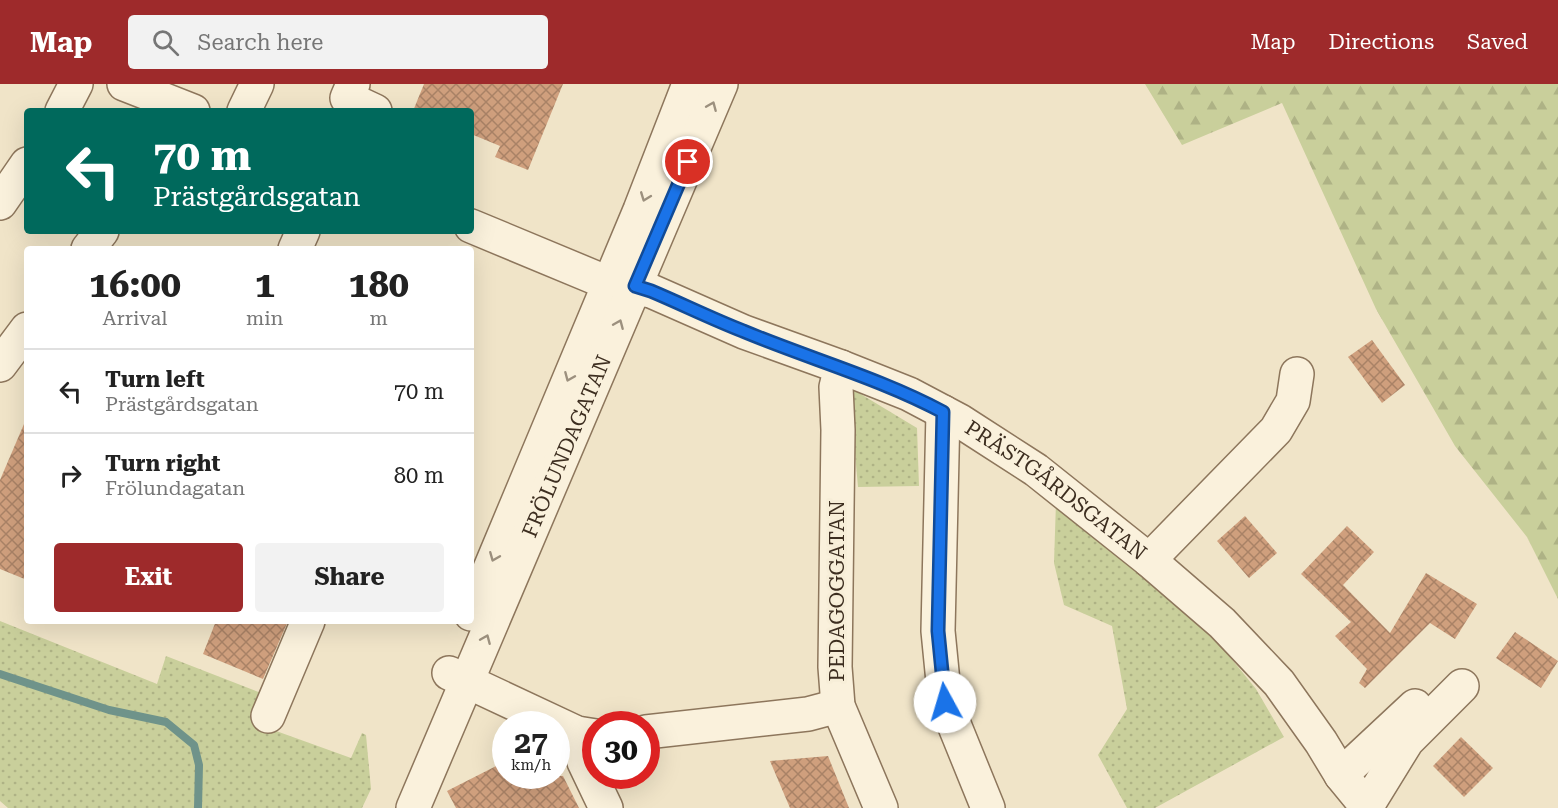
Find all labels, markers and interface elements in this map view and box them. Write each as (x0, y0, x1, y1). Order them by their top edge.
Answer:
search box (128, 15, 548, 69)
text: Map (30, 26, 92, 59)
icon: search (149, 26, 182, 59)
text: Search here (197, 30, 323, 55)
text: Map (1251, 30, 1295, 54)
text: Directions (1328, 30, 1434, 54)
text: Saved (1467, 30, 1528, 54)
one-way arrow (705, 101, 717, 112)
text: 70 m (153, 131, 251, 180)
icon: left (54, 132, 132, 210)
pin (662, 136, 713, 187)
icon: arrive (671, 145, 704, 178)
text: Prästgårdsgatan (153, 181, 360, 213)
one-way arrow (640, 191, 652, 202)
text: 16:00 (89, 264, 181, 306)
text: 1 (255, 264, 275, 306)
text: 180 (349, 264, 409, 306)
text: Arrival (102, 306, 167, 330)
text: min (246, 306, 283, 330)
text: m (370, 306, 388, 330)
one-way arrow (612, 319, 624, 330)
street label: FRÖLUNDAGATAN (518, 352, 616, 541)
text: Turn left (105, 367, 205, 392)
one-way arrow (564, 371, 576, 382)
icon: left (54, 375, 87, 408)
text: 70 m (394, 379, 444, 404)
text: Prästgårdsgatan (105, 392, 259, 416)
street label: PRÄSTGÅRDSGATAN (961, 415, 1151, 565)
text: Turn right (105, 451, 220, 476)
icon: right (54, 459, 87, 492)
text: 80 m (394, 463, 444, 488)
text: Frölundagatan (105, 476, 245, 500)
street label: PEDAGOGGATAN (825, 500, 849, 682)
button: Exit (54, 543, 243, 612)
button: Share (255, 543, 444, 612)
one-way arrow (489, 551, 501, 562)
one-way arrow (479, 634, 491, 645)
position arrow (913, 670, 977, 734)
speed limit sign: 30 (582, 711, 660, 789)
text: 27 (514, 725, 548, 760)
text: km/h (511, 756, 551, 774)

